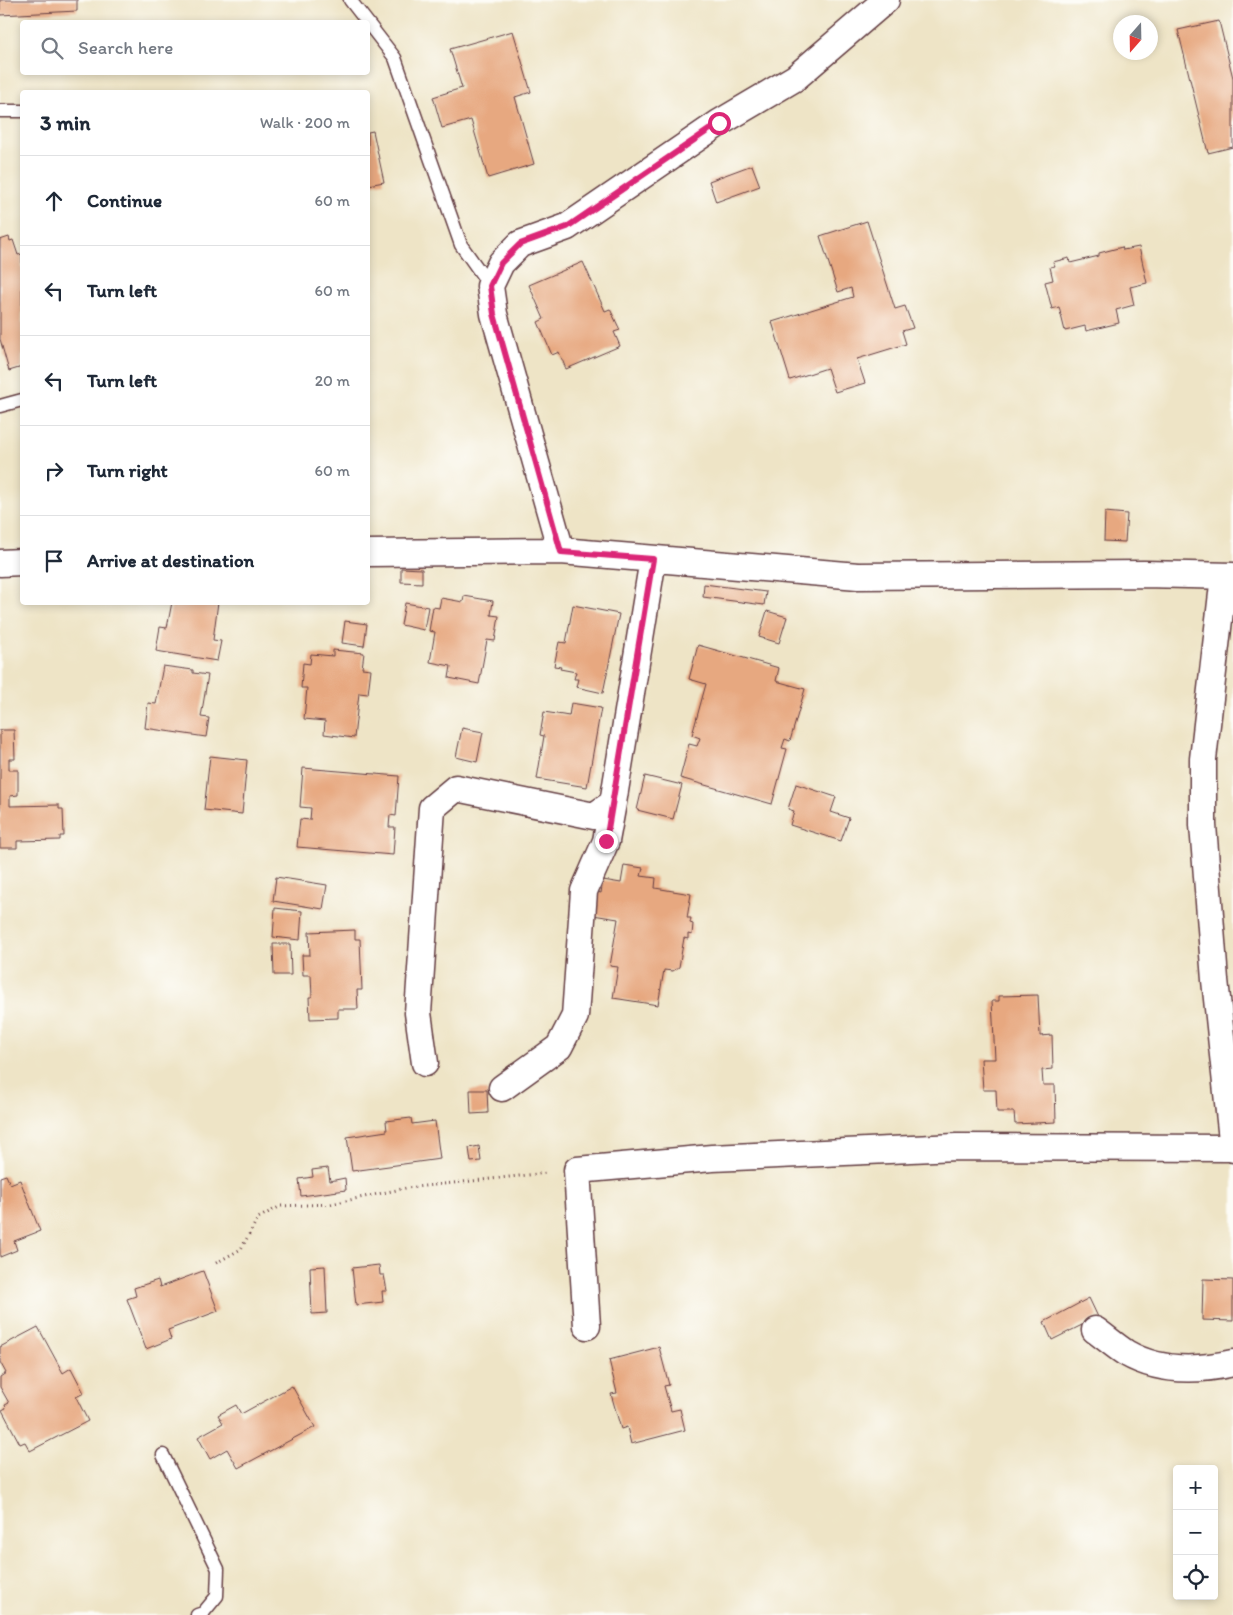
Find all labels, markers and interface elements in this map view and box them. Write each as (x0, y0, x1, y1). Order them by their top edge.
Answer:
north arrow (1113, 15, 1158, 60)
search box (20, 20, 370, 75)
icon: search (38, 34, 66, 62)
text: Search here (78, 36, 173, 59)
text: 3 min (40, 110, 90, 135)
route start (708, 112, 731, 135)
text: Walk · 200 m (260, 113, 350, 132)
icon: ahead (40, 187, 68, 215)
text: Continue (87, 189, 162, 212)
text: 60 m (315, 191, 350, 210)
icon: left (40, 277, 68, 305)
text: Turn left (87, 279, 157, 302)
text: 60 m (315, 281, 350, 300)
icon: left (40, 367, 68, 395)
text: Turn left (87, 369, 157, 392)
text: 20 m (315, 371, 350, 390)
icon: right (40, 457, 68, 485)
text: Turn right (87, 459, 168, 482)
text: 60 m (315, 461, 350, 480)
icon: arrive (40, 547, 68, 575)
text: Arrive at destination (87, 549, 254, 572)
route end (595, 830, 618, 853)
map controls (1173, 1465, 1218, 1600)
button: + (1173, 1465, 1218, 1510)
button: − (1173, 1510, 1218, 1555)
button: locate (1173, 1555, 1218, 1600)

